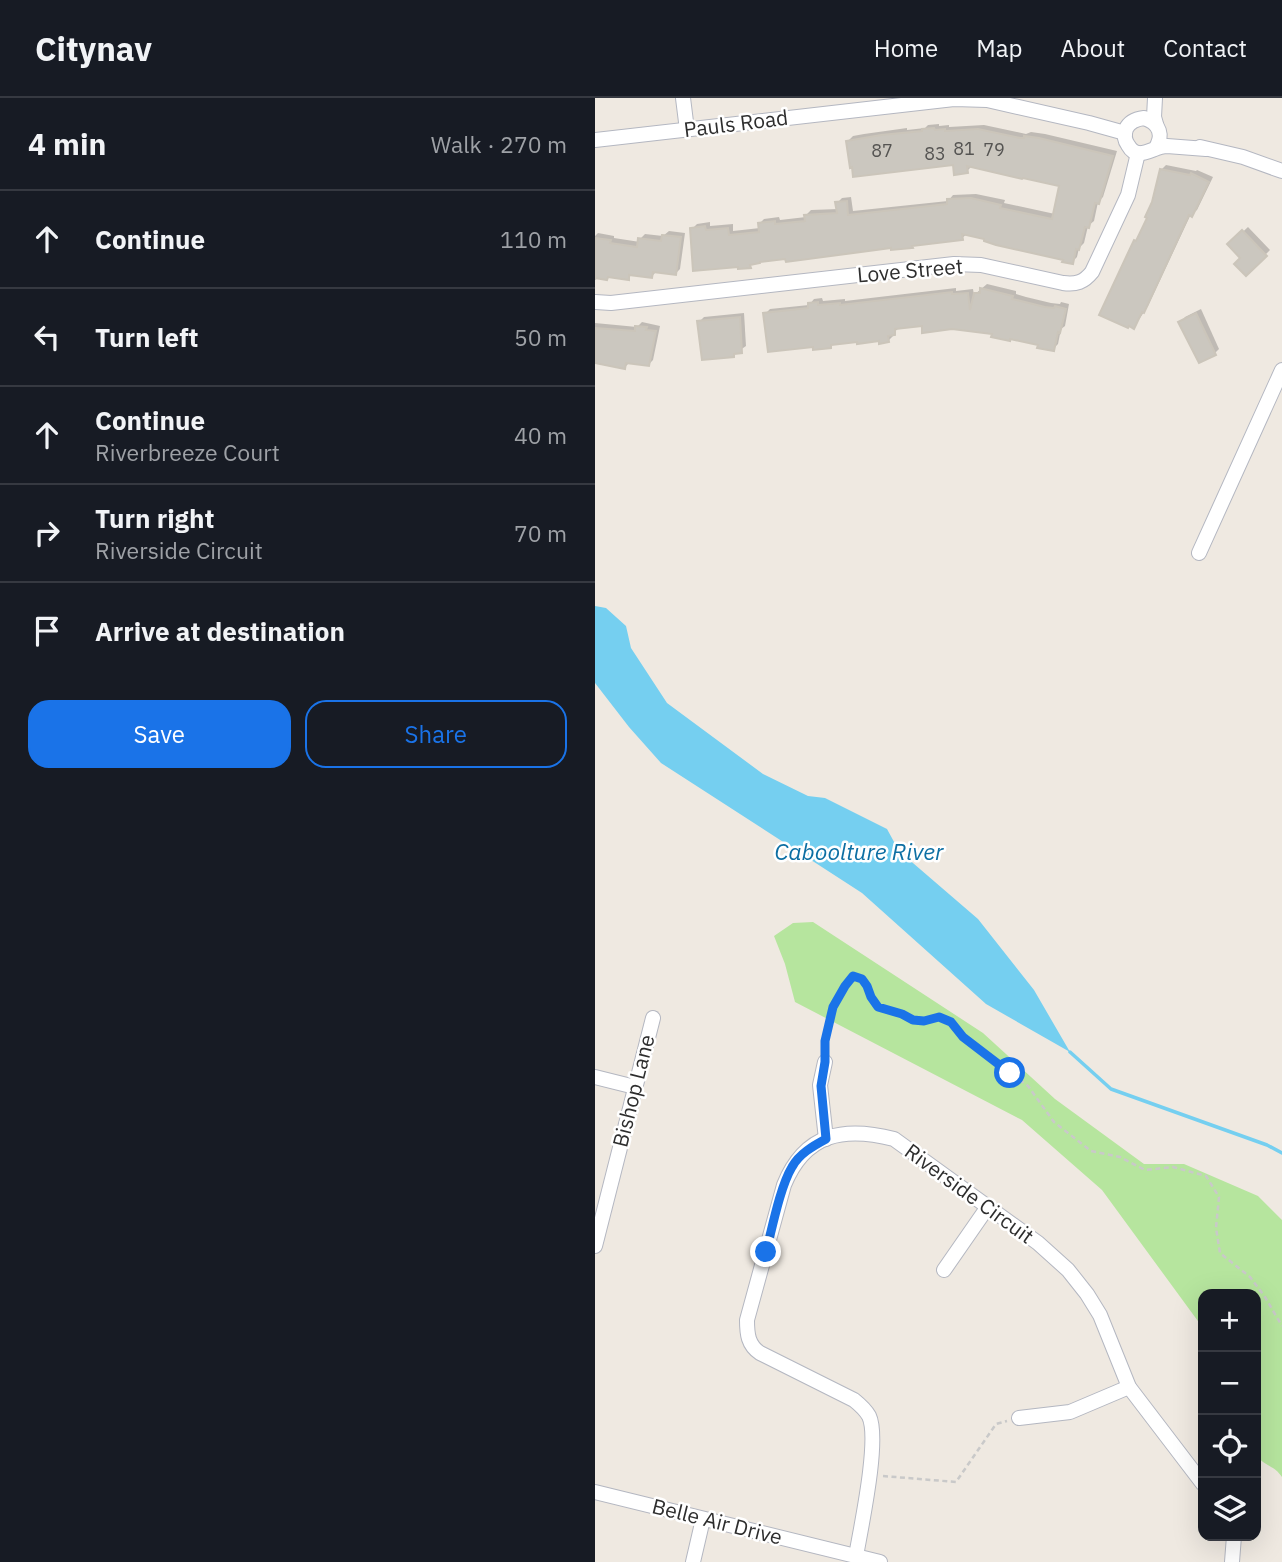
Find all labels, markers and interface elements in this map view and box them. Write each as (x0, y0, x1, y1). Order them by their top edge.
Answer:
text: Citynav (35, 27, 152, 70)
text: Home (874, 32, 938, 64)
text: Map (976, 32, 1022, 64)
text: About (1060, 32, 1125, 64)
text: Contact (1163, 32, 1247, 64)
street label: Pauls Road (682, 103, 790, 143)
text: 4 min (28, 124, 106, 163)
text: Walk · 270 m (431, 129, 567, 159)
house number: 81 (953, 137, 975, 160)
house number: 79 (983, 138, 1005, 161)
house number: 87 (871, 139, 893, 162)
house number: 83 (924, 142, 946, 165)
icon: ahead (28, 220, 66, 258)
text: Continue (95, 222, 205, 256)
text: 110 m (500, 224, 567, 254)
street label: Love Street (856, 251, 964, 289)
icon: left (28, 318, 66, 356)
text: Turn left (95, 320, 198, 354)
text: 50 m (514, 322, 567, 352)
text: Continue (95, 403, 205, 437)
icon: ahead (28, 416, 66, 454)
text: 40 m (514, 420, 567, 450)
text: Riverbreeze Court (95, 437, 280, 467)
text: Turn right (95, 501, 214, 535)
icon: right (28, 514, 66, 552)
text: 70 m (514, 518, 567, 548)
text: Riverside Circuit (95, 535, 263, 565)
icon: arrive (28, 612, 66, 650)
text: Arrive at destination (95, 614, 345, 648)
button: Save (28, 700, 291, 768)
button: Share (305, 700, 567, 768)
water label: Caboolture River (775, 836, 944, 866)
street label: Bishop Lane (606, 1031, 661, 1150)
route start (994, 1057, 1025, 1088)
street label: Riverside Circuit (899, 1137, 1040, 1250)
route end (750, 1236, 781, 1267)
map controls (1198, 1289, 1261, 1541)
button: + (1198, 1289, 1261, 1352)
button: − (1198, 1352, 1261, 1415)
button: locate (1198, 1415, 1261, 1478)
button: layers (1198, 1478, 1261, 1541)
street label: Belle Air Drive (649, 1491, 785, 1551)

